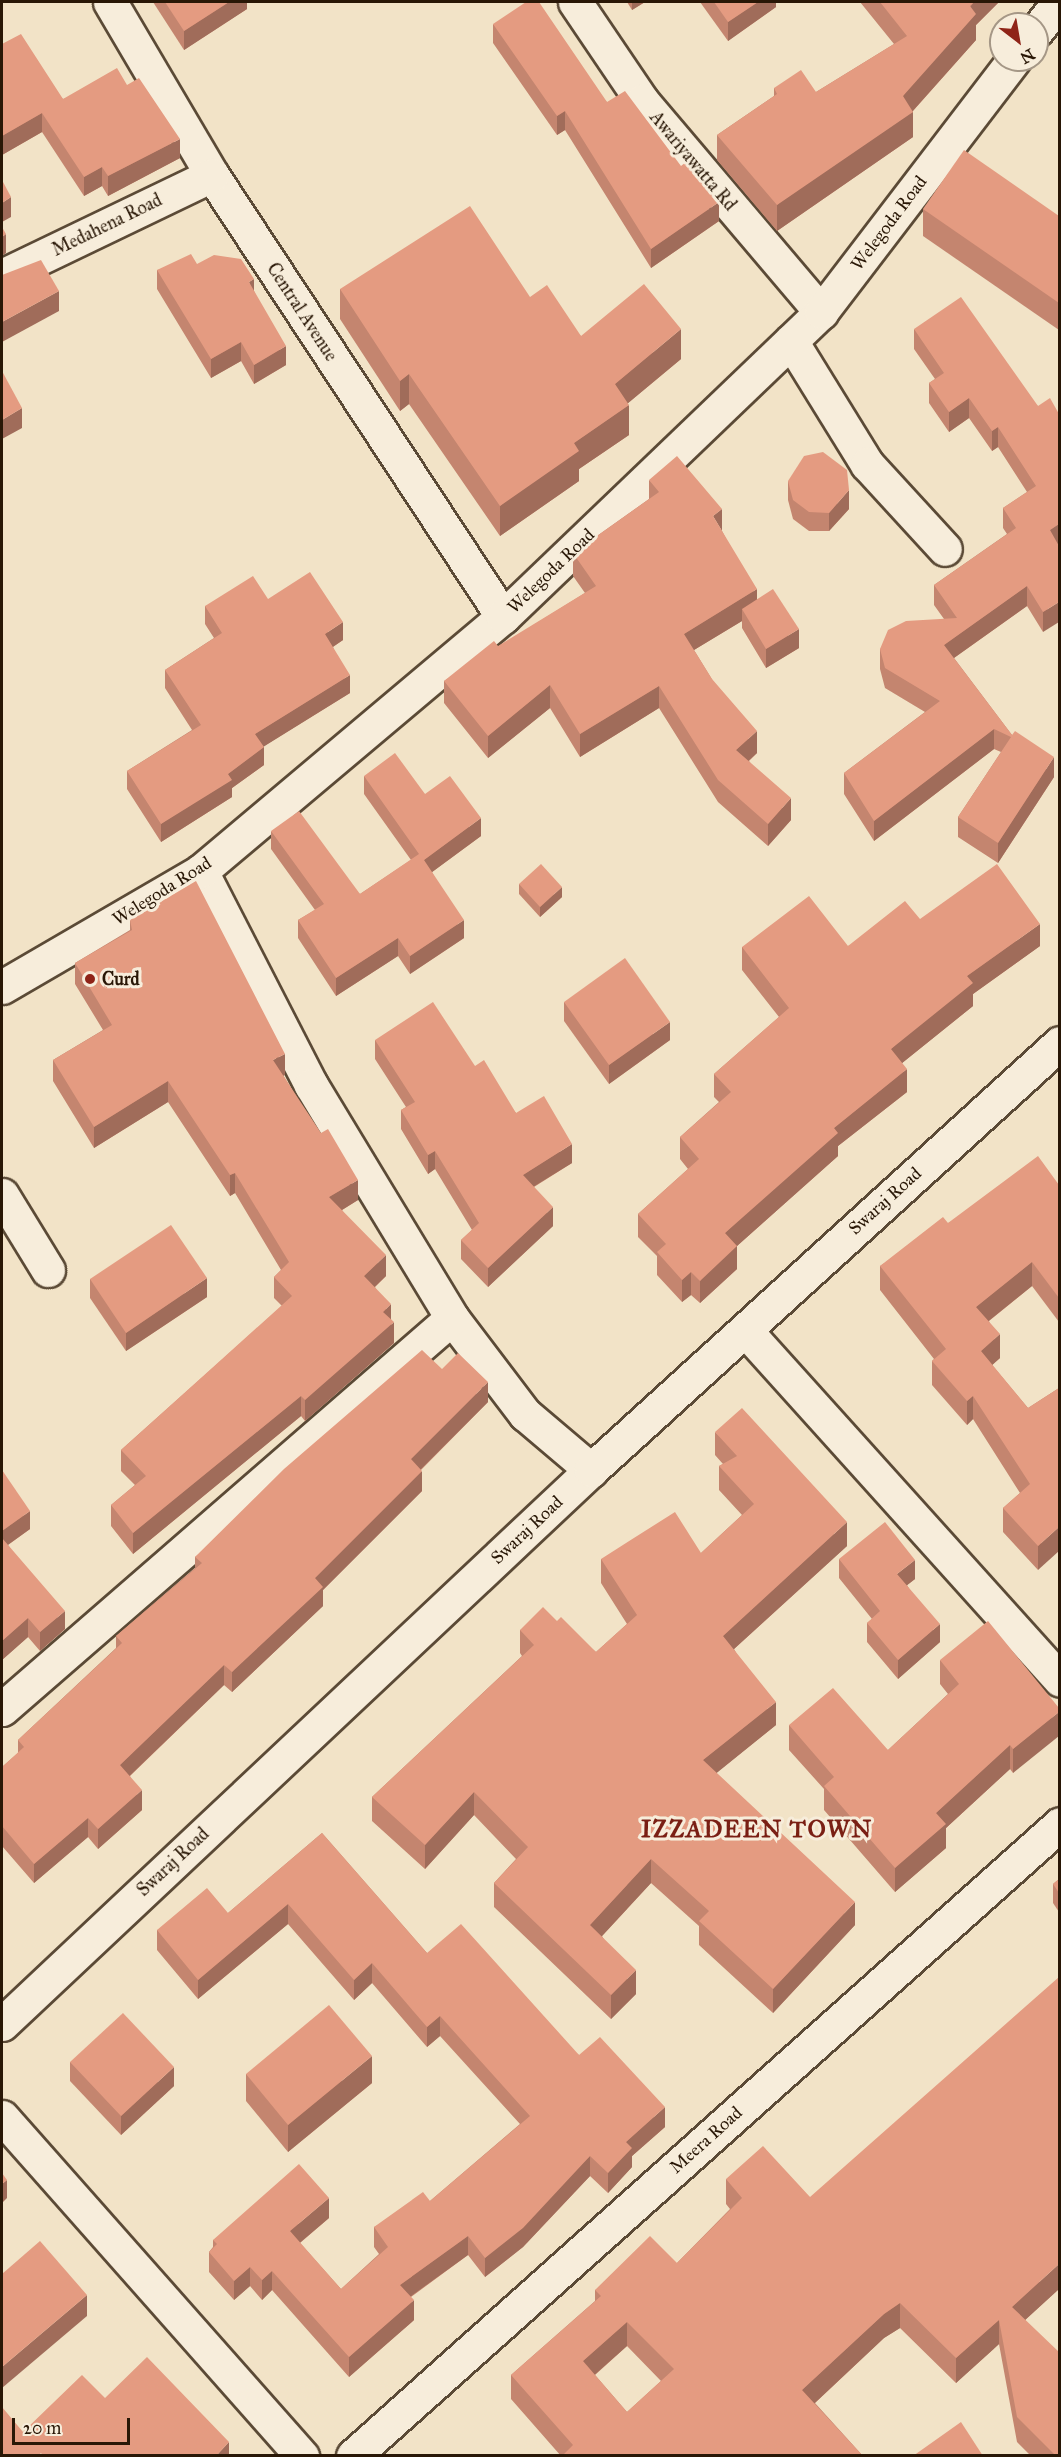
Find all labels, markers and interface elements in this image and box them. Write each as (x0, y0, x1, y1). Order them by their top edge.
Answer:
north arrow (989, 12, 1049, 72)
text: N (1017, 44, 1038, 68)
street label: Awariyawatta Rd (645, 107, 741, 215)
street label: Welegoda Road (846, 172, 932, 274)
street label: Medahena Road (49, 189, 165, 261)
street label: Central Avenue (262, 259, 342, 365)
street label: Welegoda Road (503, 524, 599, 618)
street label: Welegoda Road (109, 852, 215, 930)
place label: Curd (102, 968, 140, 990)
marker: Curd (83, 972, 97, 986)
street label: Swaraj Road (844, 1163, 926, 1239)
street label: Swaraj Road (487, 1491, 567, 1569)
district label: IZZADEEN TOWN (641, 1816, 873, 1844)
street label: Swaraj Road (133, 1823, 213, 1901)
street label: Meera Road (665, 2102, 747, 2178)
scale bar (15, 2406, 134, 2444)
text: 20 m (23, 2417, 61, 2439)

